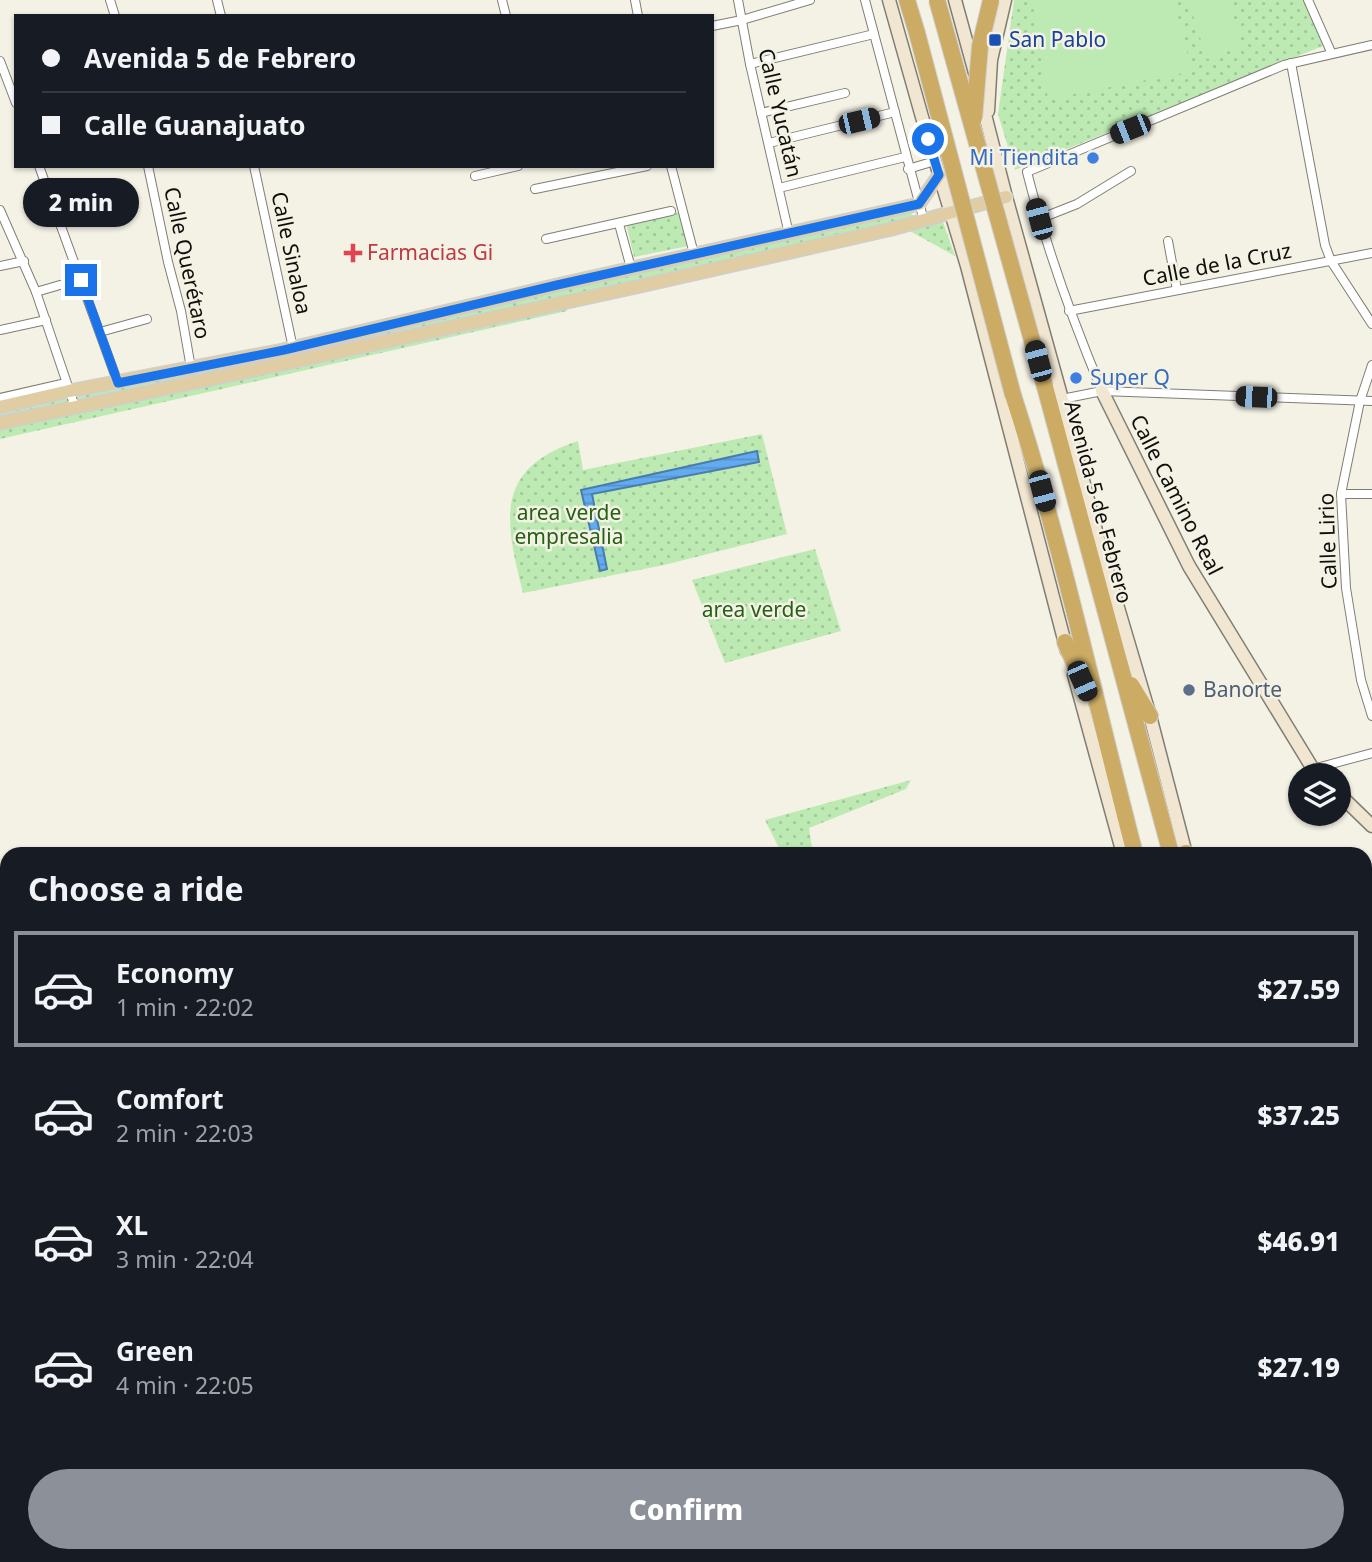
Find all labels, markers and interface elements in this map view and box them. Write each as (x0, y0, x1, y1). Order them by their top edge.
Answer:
place label: San Pablo (1009, 25, 1106, 53)
marker: San Pablo (987, 32, 1003, 48)
text: Avenida 5 de Febrero (84, 40, 356, 76)
street label: Calle Yucatán (753, 45, 809, 180)
car (837, 106, 882, 136)
text: Calle Guanajuato (84, 107, 306, 143)
car (1107, 111, 1154, 147)
route start (912, 123, 944, 155)
place label: Mi Tiendita (969, 143, 1079, 171)
marker: Mi Tiendita (1085, 150, 1101, 166)
callout: 2 min (23, 178, 139, 228)
street label: Calle Querétaro (158, 184, 218, 341)
text: 2 min (49, 186, 113, 218)
street label: Calle Sinaloa (265, 189, 319, 317)
car (1024, 196, 1055, 242)
street label: Calle de la Cruz (1140, 236, 1294, 292)
place label: Farmacias Gi (367, 238, 493, 266)
marker: Farmacias Gi (345, 245, 361, 261)
route end (65, 264, 97, 296)
car (1023, 338, 1054, 384)
place label: Super Q (1090, 363, 1170, 391)
marker: Super Q (1068, 370, 1084, 386)
car (1235, 386, 1278, 408)
street label: Avenida 5 de Febrero (1058, 397, 1140, 606)
street label: Calle Camino Real (1124, 410, 1229, 580)
car (1027, 468, 1058, 514)
street label: Calle Lirio (1311, 492, 1343, 590)
park label: area verde empresalia (515, 498, 623, 550)
park label: area verde (702, 595, 806, 623)
car (1064, 658, 1101, 704)
place label: Banorte (1203, 675, 1282, 703)
marker: Banorte (1181, 682, 1197, 698)
map controls (1288, 763, 1351, 826)
button: layers (1288, 763, 1351, 826)
text: Choose a ride (28, 867, 244, 910)
text: Economy (116, 955, 234, 991)
icon: car (32, 958, 95, 1021)
text: $27.59 (1258, 971, 1340, 1007)
text: 1 min · 22:02 (116, 991, 254, 1023)
text: Comfort (116, 1081, 224, 1117)
icon: car (32, 1084, 95, 1147)
text: $37.25 (1258, 1097, 1340, 1133)
text: 2 min · 22:03 (116, 1117, 254, 1149)
text: XL (116, 1207, 148, 1243)
icon: car (32, 1210, 95, 1273)
text: $46.91 (1258, 1223, 1340, 1259)
text: 3 min · 22:04 (116, 1243, 254, 1275)
text: Green (116, 1333, 194, 1369)
icon: car (32, 1336, 95, 1399)
text: $27.19 (1258, 1349, 1340, 1385)
text: 4 min · 22:05 (116, 1369, 254, 1401)
button: Confirm (28, 1469, 1344, 1549)

